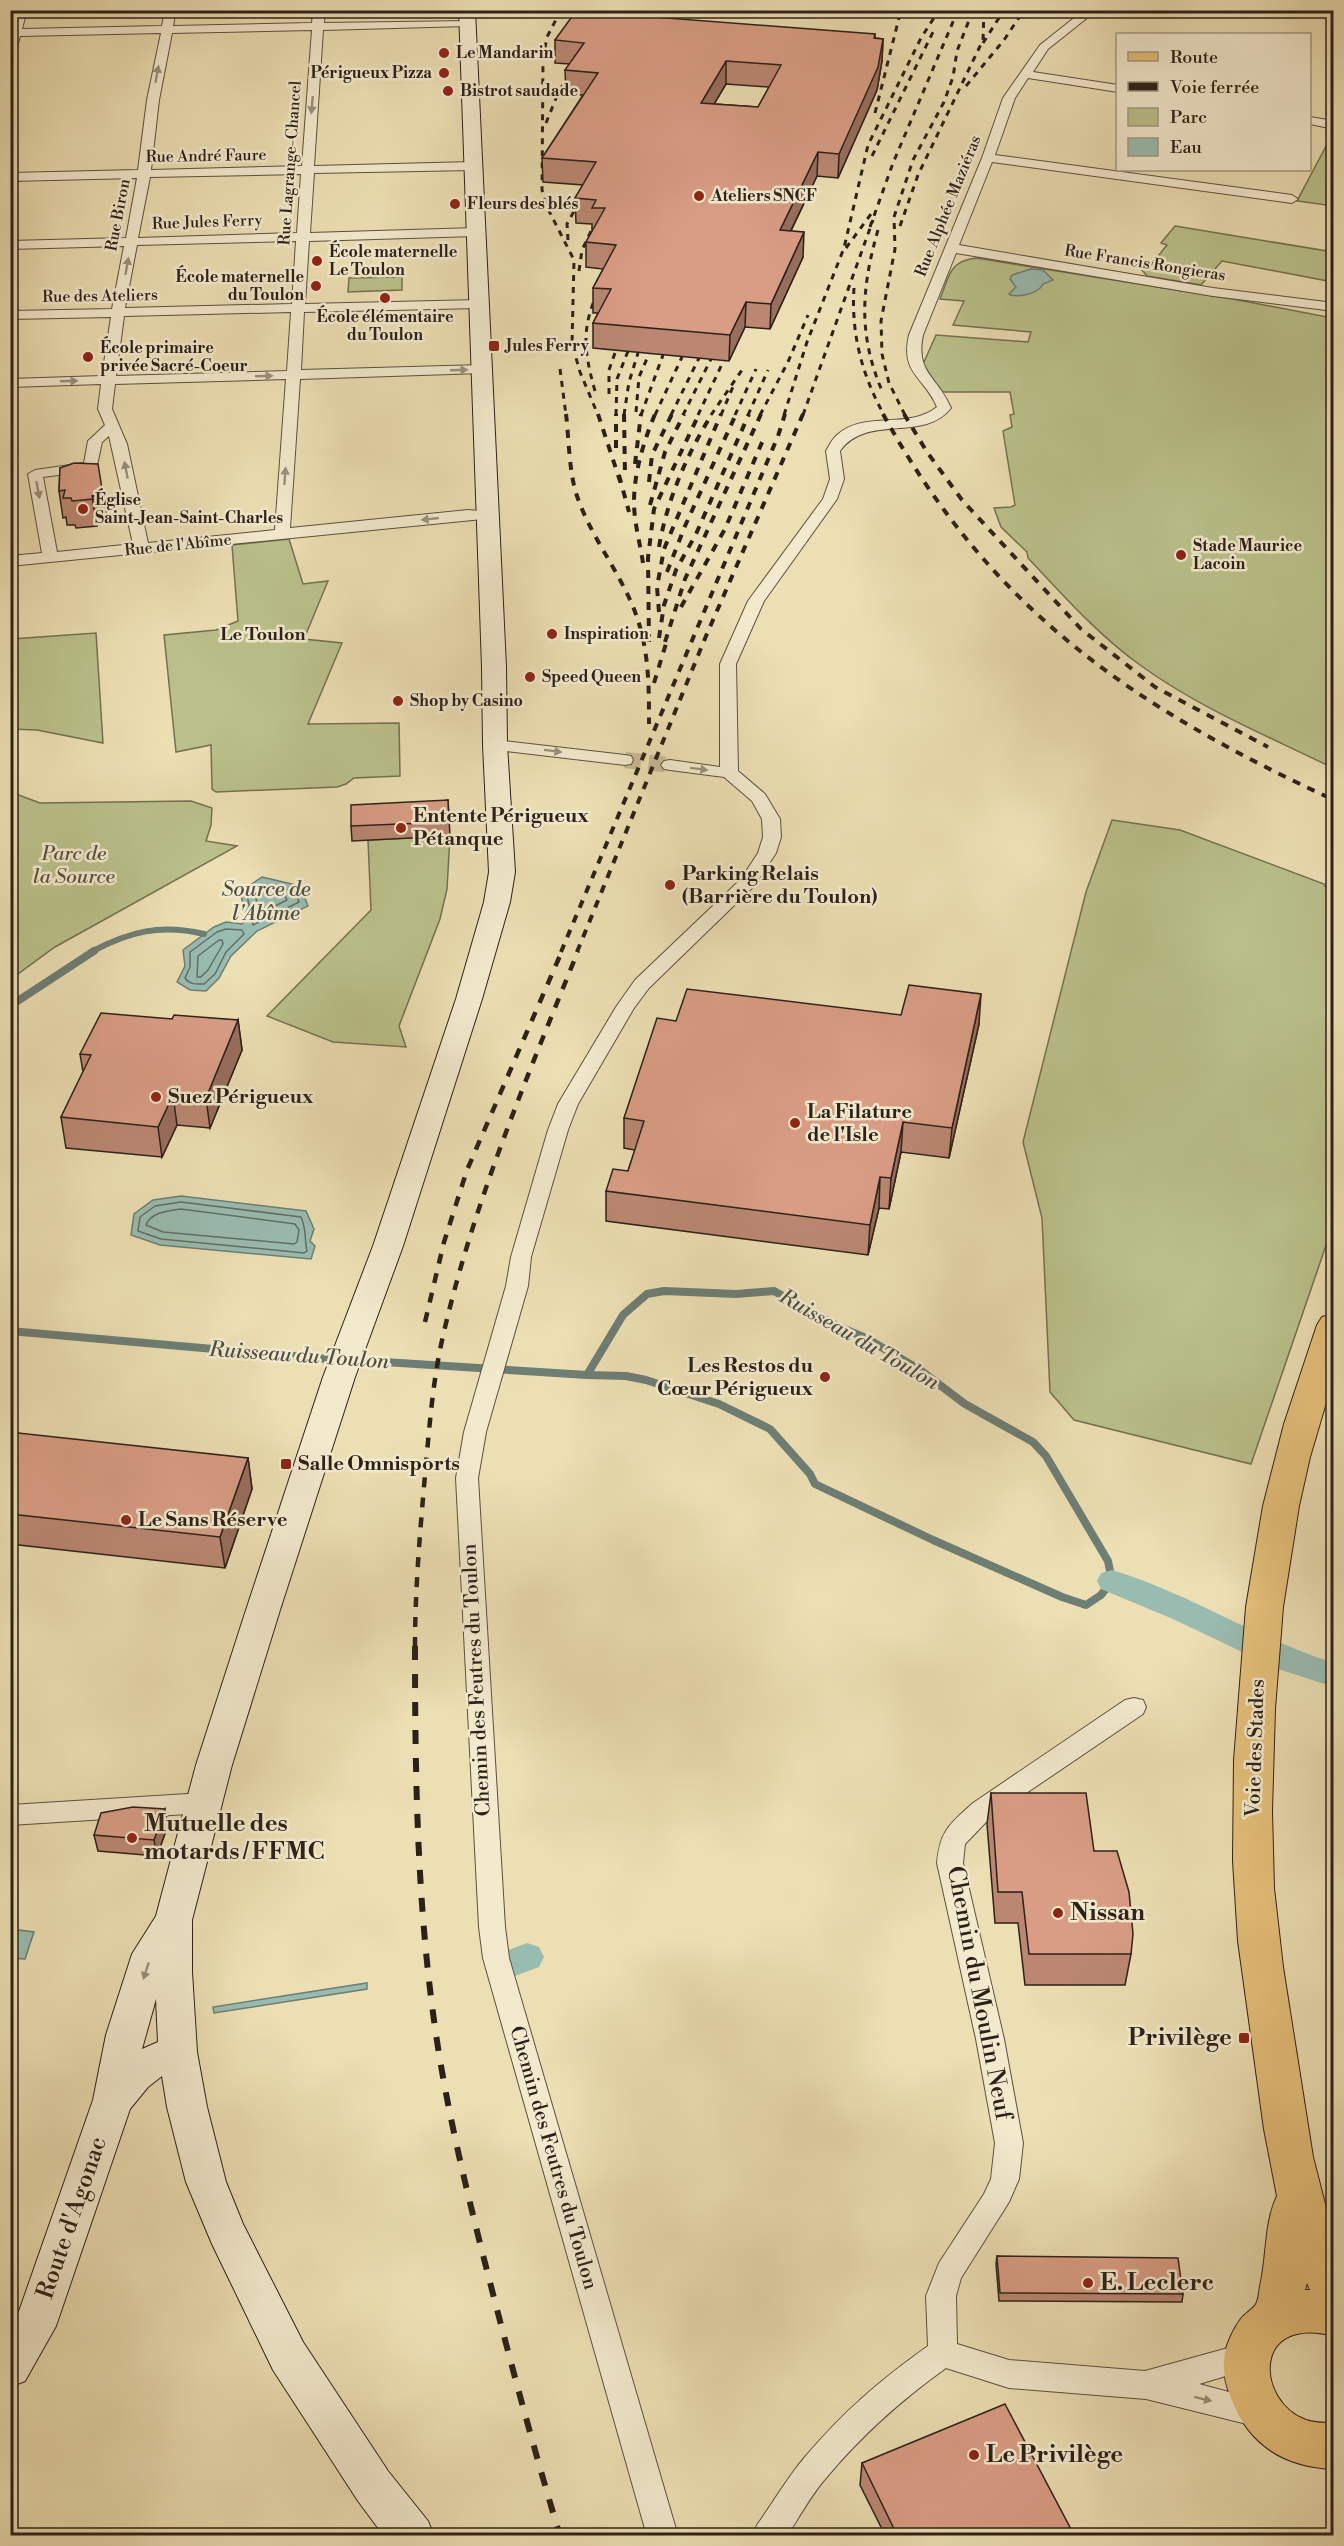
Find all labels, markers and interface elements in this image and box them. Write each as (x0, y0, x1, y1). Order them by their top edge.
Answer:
legend (1116, 33, 1311, 171)
place label: Le Mandarin (456, 43, 554, 63)
marker: Le Mandarin (437, 46, 451, 60)
text: Route (1170, 46, 1218, 69)
place label: Périgueux Pizza (310, 63, 432, 83)
one-way arrow (153, 64, 162, 83)
marker: Périgueux Pizza (437, 66, 451, 80)
text: Voie ferrée (1169, 76, 1259, 99)
street label: Rue Lagrange-Chancel (274, 80, 306, 246)
place label: Bistrot saudade (460, 81, 579, 101)
marker: Bistrot saudade (441, 84, 455, 98)
one-way arrow (307, 96, 317, 115)
text: Parc (1170, 106, 1207, 129)
street label: Rue Alphée Maziéras (910, 132, 986, 280)
text: Eau (1170, 136, 1203, 159)
street label: Rue André Faure (145, 145, 267, 167)
street label: Rue Biron (101, 177, 135, 253)
place label: Ateliers SNCF (710, 186, 817, 206)
marker: Ateliers SNCF (692, 189, 706, 203)
place label: Fleurs des blés (467, 194, 578, 214)
marker: Fleurs des blés (448, 197, 462, 211)
street label: Rue Jules Ferry (151, 210, 263, 234)
place label: École maternelle Le Toulon (329, 240, 458, 280)
street label: Rue Francis Rongieras (1063, 240, 1227, 286)
marker: École maternelle Le Toulon (310, 254, 324, 268)
one-way arrow (122, 257, 131, 276)
place label: École maternelle du Toulon (176, 265, 304, 305)
marker: École maternelle du Toulon (309, 279, 323, 293)
street label: Rue des Ateliers (42, 285, 158, 307)
marker: École élémentaire du Toulon (378, 291, 392, 305)
place label: École élémentaire du Toulon (316, 305, 454, 345)
place label: École primaire privée Sacré-Coeur (100, 336, 248, 376)
place label: Jules Ferry (504, 336, 590, 356)
marker: Jules Ferry (487, 339, 501, 353)
marker: École primaire privée Sacré-Coeur (81, 350, 95, 364)
one-way arrow (449, 365, 468, 375)
one-way arrow (254, 371, 273, 380)
one-way arrow (59, 377, 78, 386)
one-way arrow (121, 460, 130, 479)
one-way arrow (280, 467, 290, 486)
one-way arrow (34, 481, 43, 500)
place label: Église Saint-Jean-Saint-Charles (95, 488, 283, 528)
marker: Église Saint-Jean-Saint-Charles (76, 502, 90, 516)
one-way arrow (420, 514, 439, 524)
street label: Rue de l'Abîme (123, 529, 233, 561)
place label: Stade Maurice Lacoin (1193, 536, 1302, 574)
marker: Stade Maurice Lacoin (1174, 548, 1188, 562)
district label: Le Toulon (220, 623, 306, 646)
place label: Inspiration (564, 624, 649, 644)
marker: Inspiration (545, 627, 559, 641)
place label: Speed Queen (542, 667, 641, 687)
marker: Speed Queen (523, 670, 537, 684)
place label: Shop by Casino (410, 691, 523, 711)
marker: Shop by Casino (391, 694, 405, 708)
one-way arrow (544, 747, 563, 756)
one-way arrow (690, 764, 709, 774)
place label: Entente Périgueux Pétanque (413, 804, 589, 852)
marker: Entente Périgueux Pétanque (394, 821, 408, 835)
park label: Parc de la Source (33, 842, 116, 890)
place label: Parking Relais (Barrière du Toulon) (682, 862, 877, 910)
water label: Source de l'Abîme (222, 877, 311, 927)
marker: Parking Relais (Barrière du Toulon) (663, 878, 677, 892)
place label: Suez Périgueux (168, 1085, 314, 1110)
marker: Suez Périgueux (149, 1090, 163, 1104)
place label: La Filature de l'Isle (807, 1100, 912, 1148)
marker: La Filature de l'Isle (788, 1116, 802, 1130)
water label: Ruisseau du Toulon (774, 1283, 944, 1396)
water label: Ruisseau du Toulon (207, 1337, 390, 1375)
place label: Les Restos du Cœur Périgueux (657, 1354, 814, 1402)
marker: Les Restos du Cœur Périgueux (818, 1370, 832, 1384)
place label: Salle Omnisports (298, 1452, 460, 1477)
marker: Salle Omnisports (279, 1457, 293, 1471)
place label: Le Sans Réserve (138, 1508, 288, 1533)
marker: Le Sans Réserve (119, 1513, 133, 1527)
street label: Chemin des Feutres du Toulon (457, 1543, 497, 1817)
street label: Voie des Stades (1241, 1679, 1271, 1818)
place label: Mutuelle des motards / FFMC (144, 1809, 325, 1867)
marker: Mutuelle des motards / FFMC (125, 1831, 139, 1845)
street label: Chemin du Moulin Neuf (940, 1863, 1019, 2124)
place label: Nissan (1070, 1898, 1145, 1928)
marker: Nissan (1051, 1906, 1065, 1920)
one-way arrow (140, 1962, 150, 1980)
street label: Chemin des Feutres du Toulon (503, 2023, 603, 2293)
place label: Privilège (1128, 2023, 1232, 2053)
marker: Privilège (1237, 2031, 1251, 2045)
street label: Route d'Agonac (30, 2133, 114, 2303)
place label: E. Leclerc (1100, 2268, 1214, 2298)
marker: E. Leclerc (1081, 2276, 1095, 2290)
one-way arrow (1194, 2395, 1212, 2404)
place label: Le Privilège (986, 2440, 1123, 2470)
marker: Le Privilège (967, 2448, 981, 2462)

